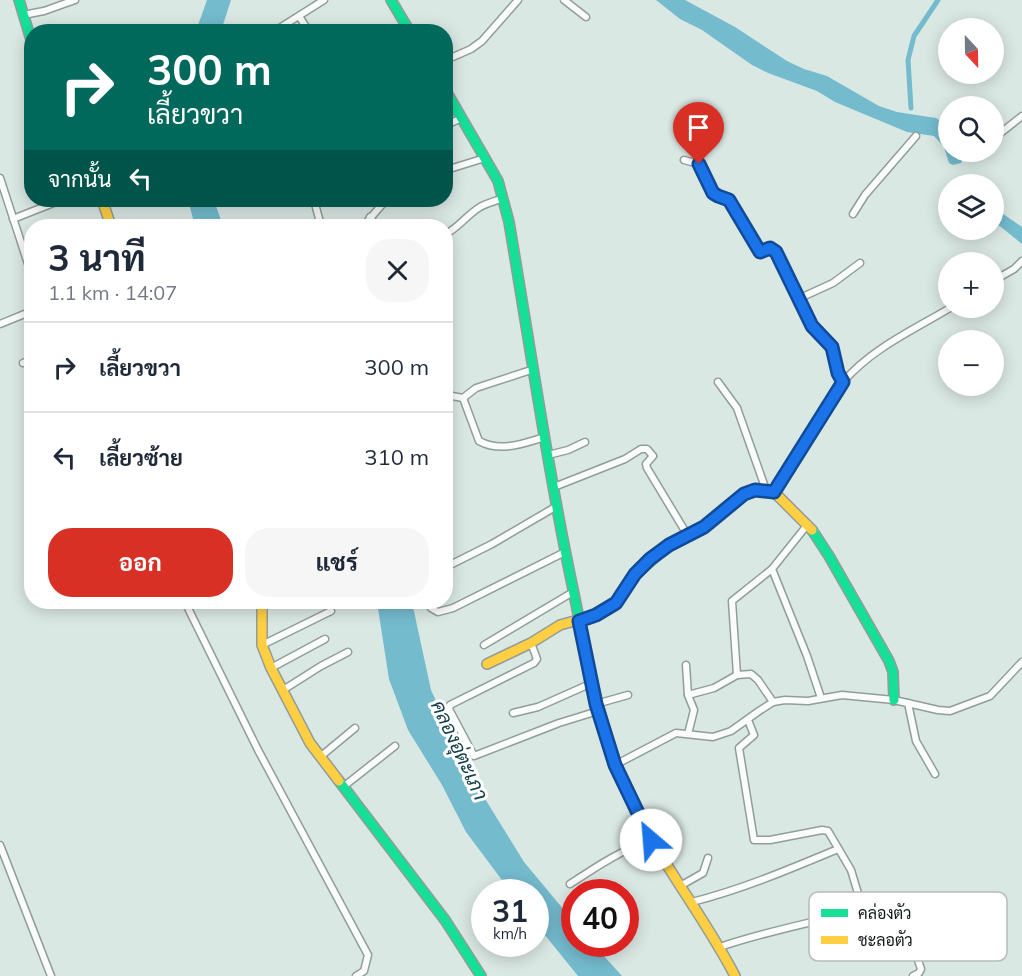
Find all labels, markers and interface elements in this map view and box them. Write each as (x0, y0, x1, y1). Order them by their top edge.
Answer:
north arrow (938, 18, 1004, 84)
map controls (938, 18, 1004, 396)
text: 300 m (147, 43, 272, 96)
icon: right (48, 48, 126, 126)
button: search (938, 96, 1004, 162)
text: เลี้ยวขวา (147, 97, 243, 131)
pin (673, 102, 724, 164)
icon: arrive (682, 111, 715, 144)
icon: left (124, 162, 157, 195)
text: จากนั้น (48, 165, 112, 193)
button: layers (938, 174, 1004, 240)
text: 3 นาที (48, 235, 146, 280)
button: close (366, 239, 429, 302)
button: + (938, 252, 1004, 318)
text: 1.1 km · 14:07 (48, 280, 177, 305)
button: − (938, 330, 1004, 396)
icon: right (48, 351, 81, 384)
text: 300 m (364, 353, 429, 381)
text: เลี้ยวขวา (99, 354, 181, 382)
icon: left (48, 441, 81, 474)
text: 310 m (364, 443, 429, 471)
text: เลี้ยวซ้าย (99, 444, 183, 472)
button: ออก (48, 528, 233, 597)
button: แชร์ (245, 528, 429, 597)
water label: คลองอุ่ตะเภา (424, 696, 494, 805)
position arrow (619, 808, 683, 872)
speed limit sign: 40 (561, 879, 639, 957)
text: 31 (492, 892, 528, 930)
legend (809, 892, 1007, 961)
text: คล่องตัว (858, 903, 912, 923)
text: km/h (493, 924, 527, 943)
text: ชะลอตัว (858, 930, 913, 950)

